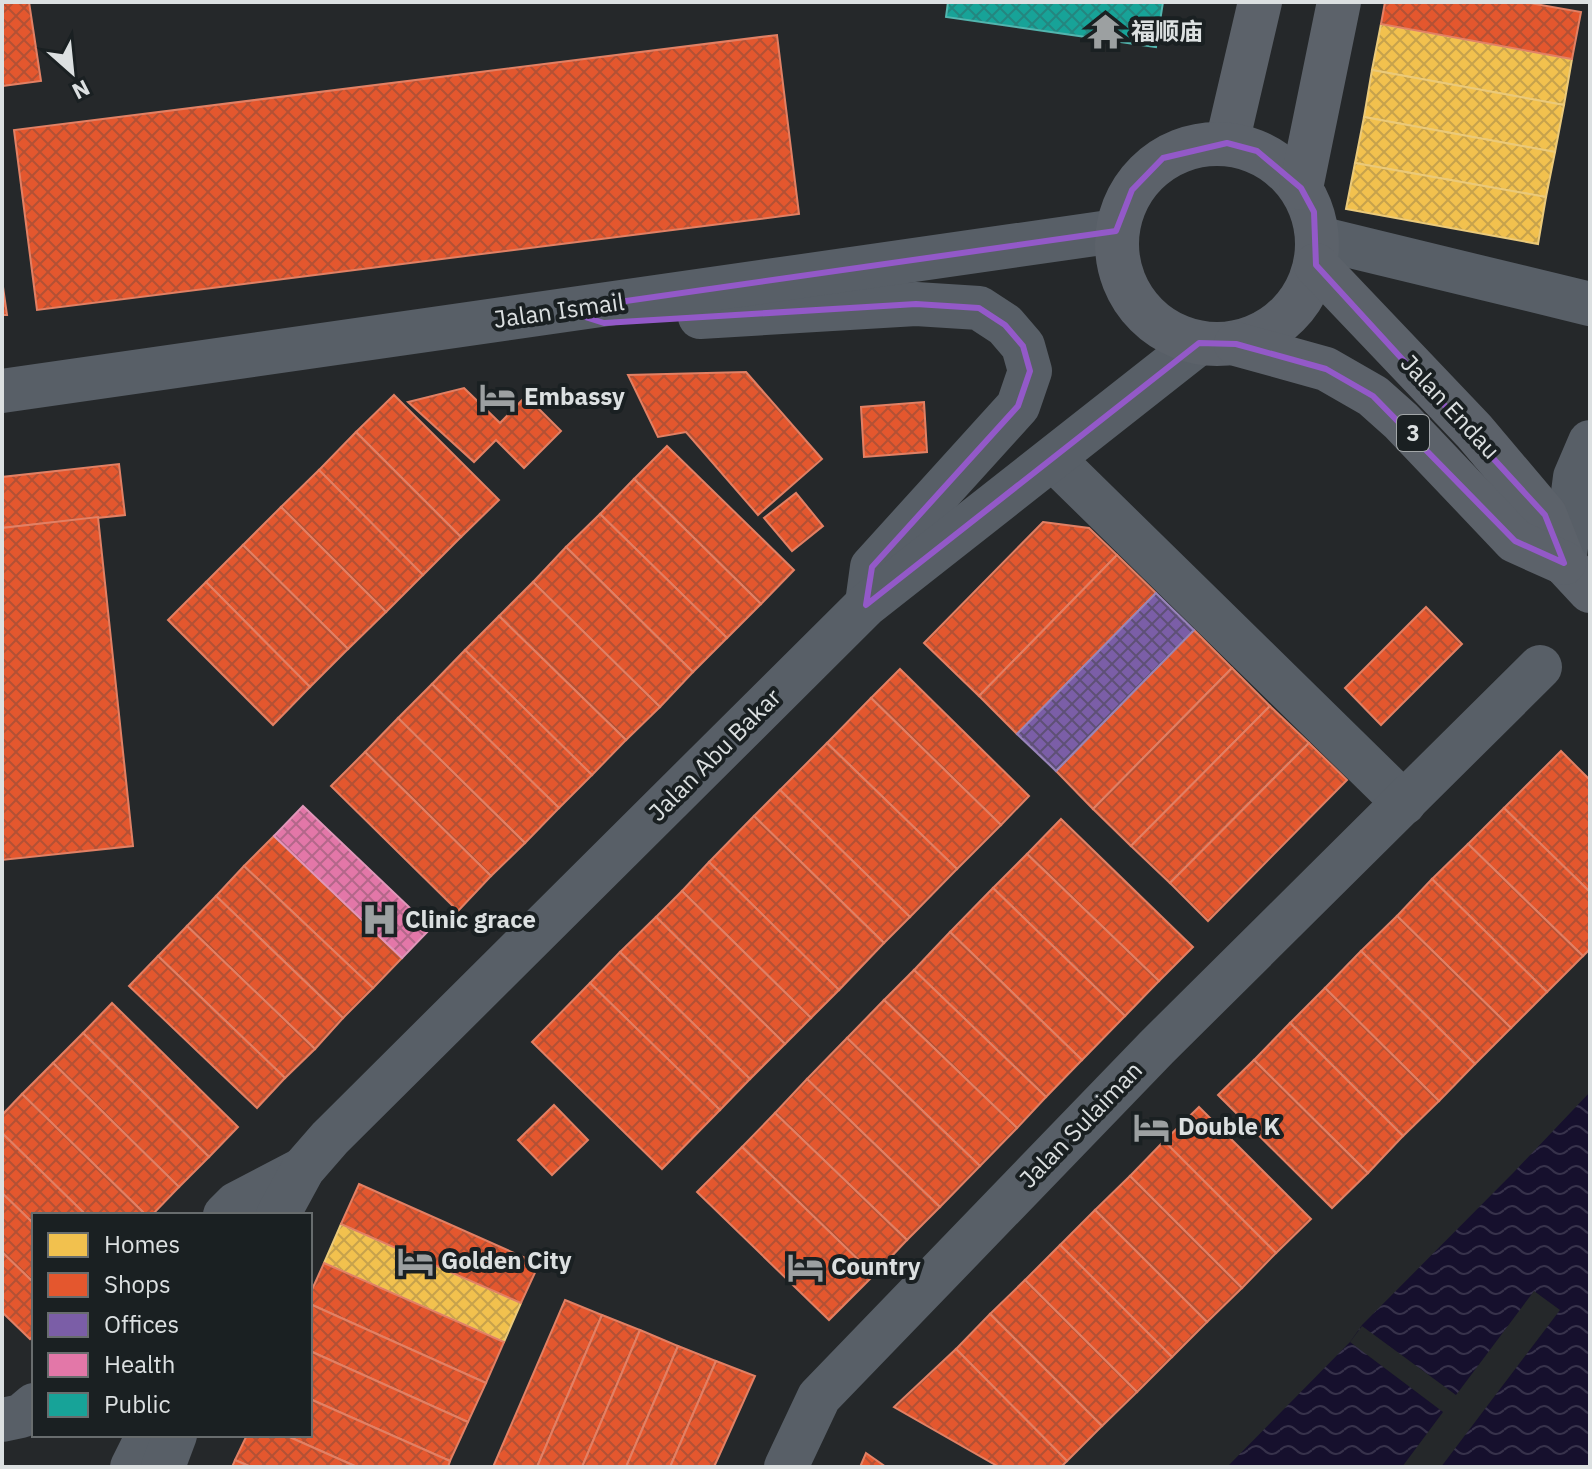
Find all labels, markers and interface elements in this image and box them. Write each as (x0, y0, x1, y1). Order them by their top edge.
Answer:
temple icon: 福顺庙 (1086, 13, 1124, 51)
place label: 福顺庙 (1131, 15, 1203, 47)
north arrow (32, 32, 112, 112)
text: N (68, 74, 95, 107)
street label: Jalan Ismail (492, 285, 626, 335)
street label: Jalan Endau (1394, 347, 1507, 465)
hotel icon: Embassy (479, 378, 517, 416)
place label: Embassy (524, 380, 625, 412)
road number: 3 (1397, 415, 1429, 451)
street label: Jalan Abu Bakar (641, 681, 788, 827)
hospital icon: Clinic grace (360, 901, 398, 939)
place label: Clinic grace (405, 903, 536, 935)
street label: Jalan Sulaiman (1012, 1054, 1149, 1194)
hotel icon: Double K (1133, 1108, 1171, 1146)
place label: Double K (1178, 1110, 1281, 1142)
legend (32, 1213, 312, 1437)
text: Homes (104, 1228, 180, 1260)
hotel icon: Golden City (396, 1242, 434, 1280)
place label: Golden City (441, 1244, 572, 1276)
hotel icon: Country (786, 1248, 824, 1286)
place label: Country (831, 1250, 921, 1282)
text: Shops (104, 1268, 171, 1300)
text: Offices (104, 1308, 179, 1340)
text: Health (104, 1348, 175, 1380)
text: Public (104, 1388, 171, 1420)

